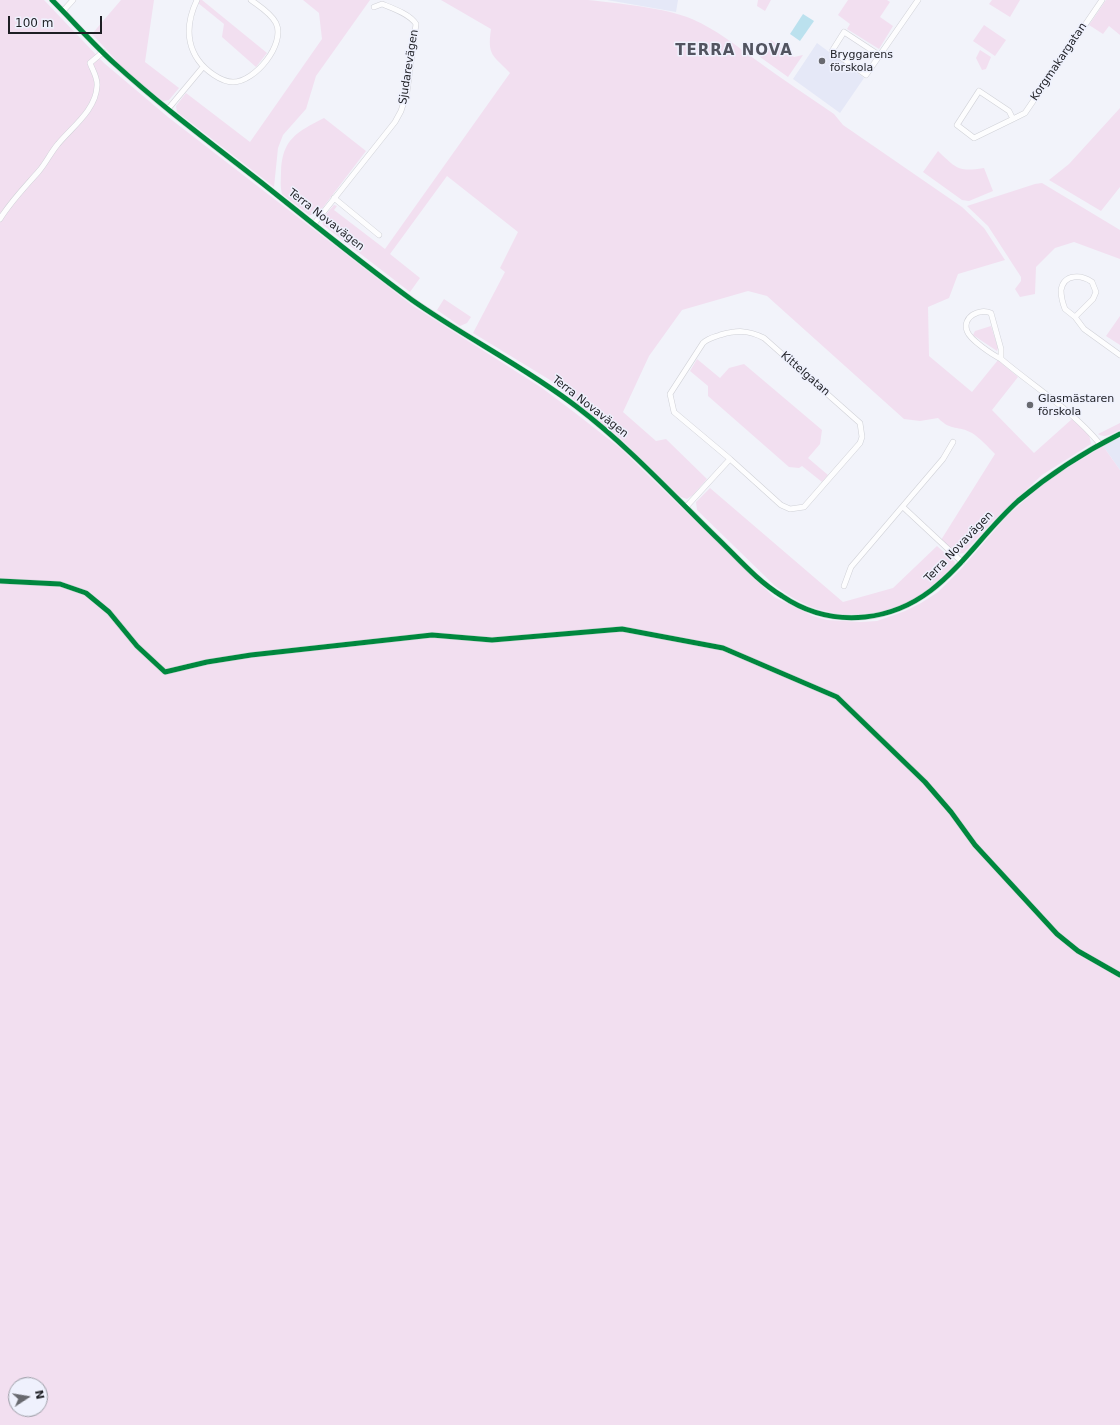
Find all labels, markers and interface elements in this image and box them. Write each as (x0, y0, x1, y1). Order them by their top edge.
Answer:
scale bar (10, 8, 104, 34)
text: 100 m (15, 16, 53, 30)
street label: Korgmakargatan (1028, 21, 1090, 103)
street label: Sjudarevägen (397, 29, 421, 105)
district label: TERRA NOVA (675, 42, 793, 60)
place label: Bryggarens förskola (830, 48, 893, 74)
marker: Bryggarens förskola (817, 56, 827, 66)
street label: Terra Novavägen (285, 186, 367, 254)
street label: Kittelgatan (778, 349, 832, 399)
street label: Terra Novavägen (549, 373, 631, 441)
place label: Glasmästaren förskola (1038, 392, 1114, 418)
marker: Glasmästaren förskola (1025, 400, 1035, 410)
street label: Terra Novavägen (922, 509, 996, 585)
north arrow (8, 1377, 48, 1417)
text: N (32, 1389, 47, 1400)

